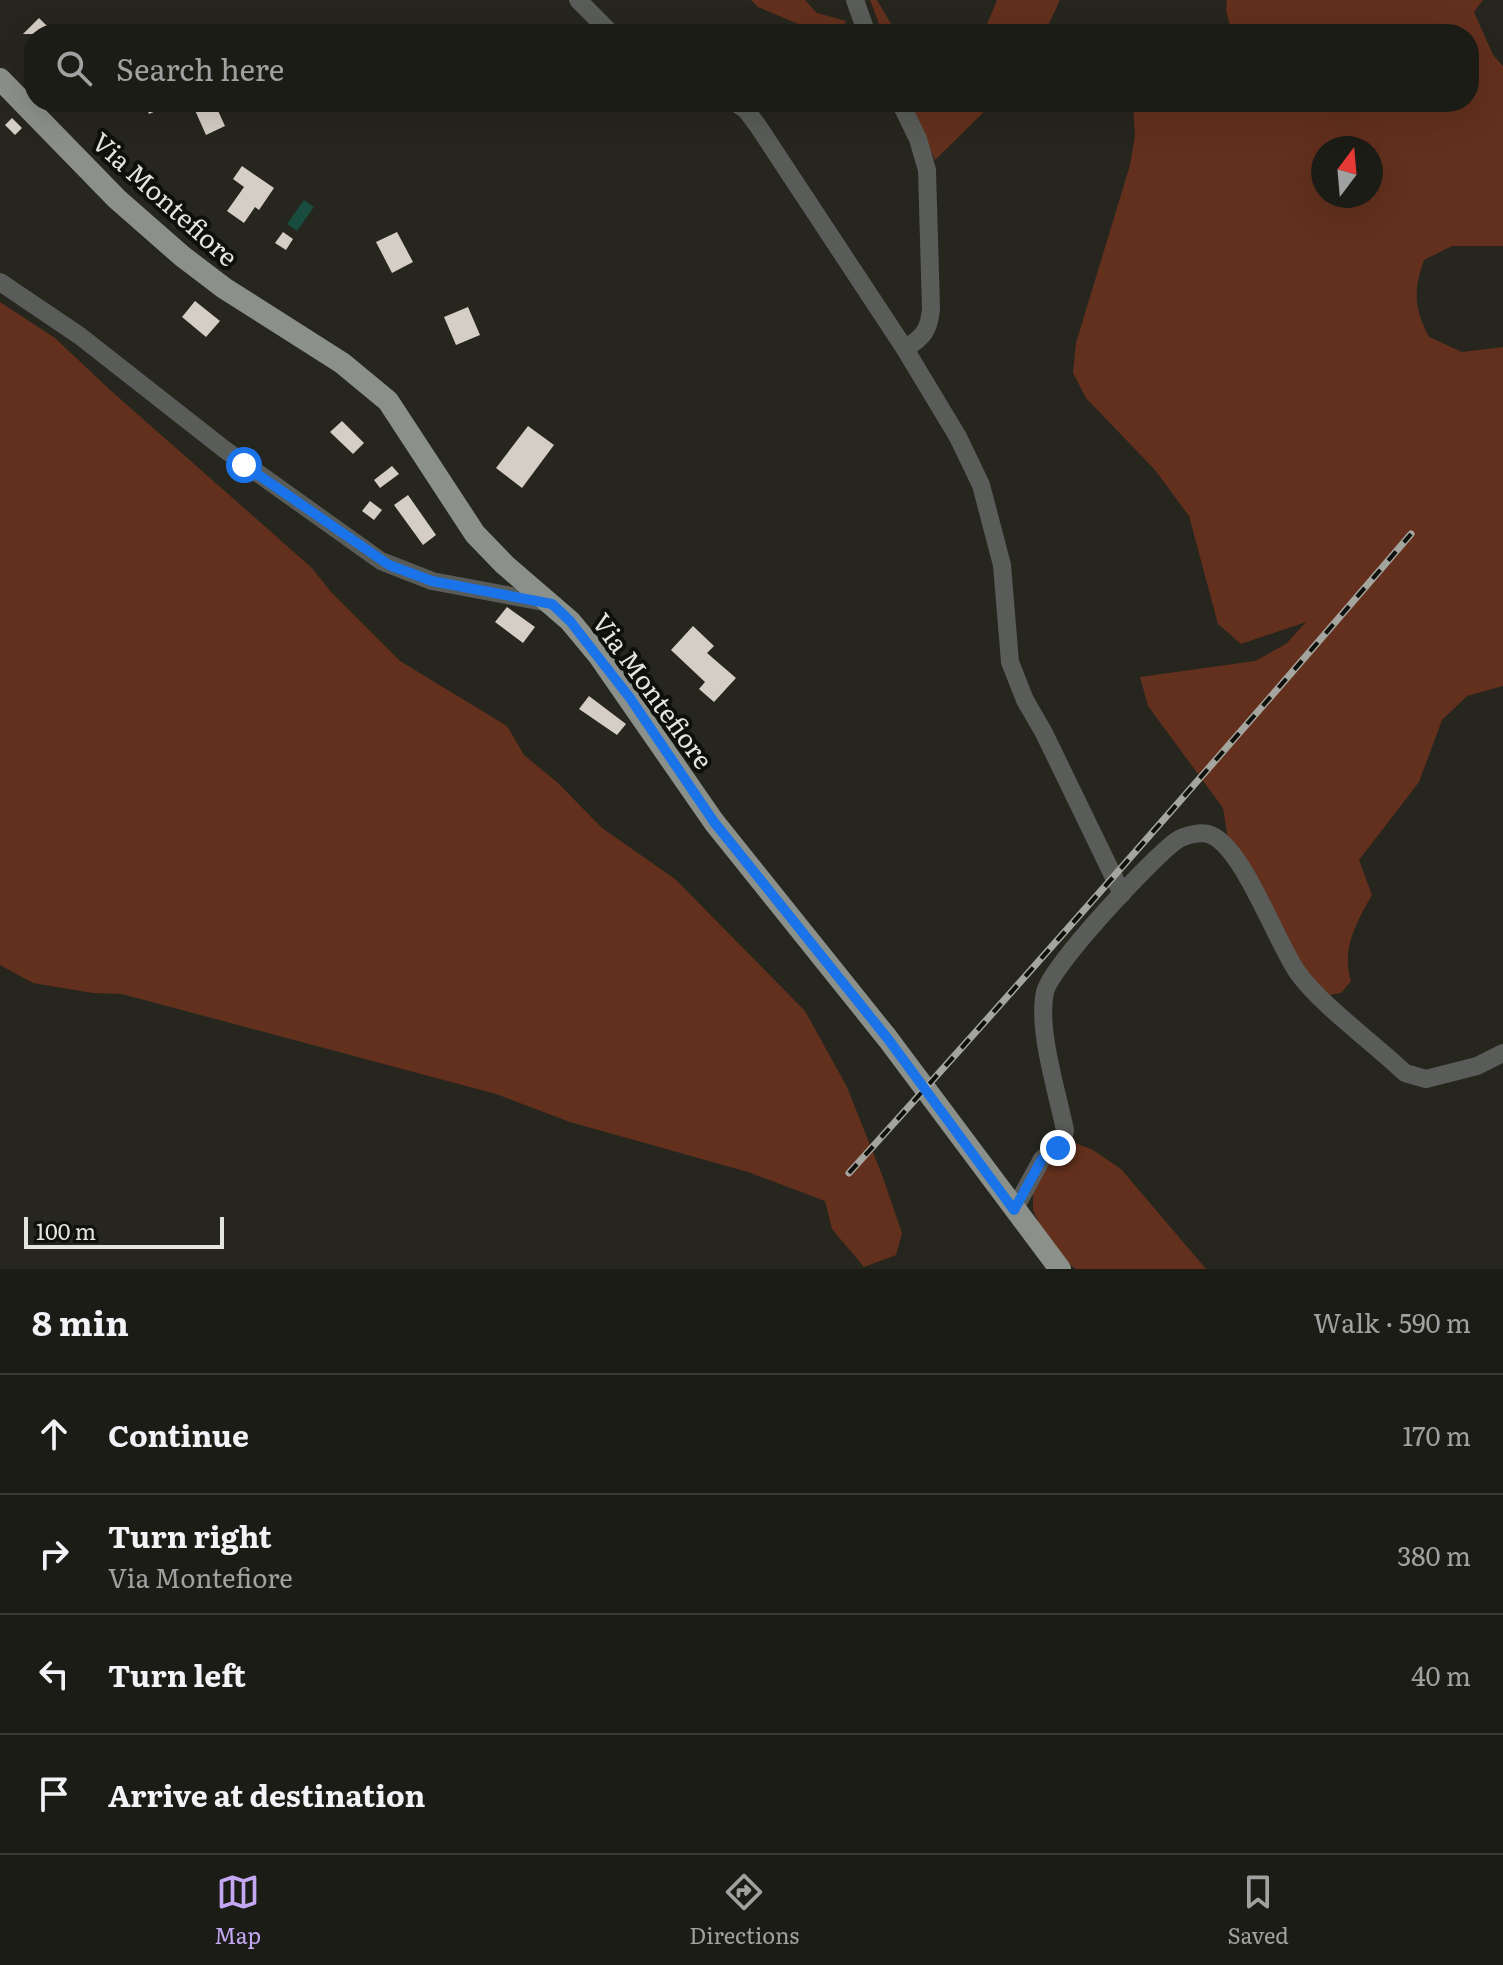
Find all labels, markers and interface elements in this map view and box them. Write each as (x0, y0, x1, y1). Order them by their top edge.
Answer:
search box (24, 24, 1479, 112)
icon: search (52, 46, 96, 90)
text: Search here (116, 46, 284, 90)
street label: Via Montefiore (84, 122, 248, 274)
north arrow (1311, 136, 1383, 208)
route start (226, 447, 262, 483)
street label: Via Montefiore (584, 604, 724, 776)
route end (1040, 1130, 1076, 1166)
scale bar (24, 1213, 224, 1249)
text: 100 m (36, 1214, 96, 1247)
text: 8 min (32, 1296, 129, 1346)
text: Walk · 590 m (1313, 1302, 1471, 1341)
icon: ahead (32, 1412, 76, 1456)
text: Continue (108, 1412, 249, 1456)
text: 170 m (1403, 1415, 1471, 1454)
text: Turn right (108, 1513, 272, 1557)
icon: right (32, 1532, 76, 1576)
text: 380 m (1397, 1535, 1471, 1574)
text: Via Montefiore (108, 1557, 293, 1596)
icon: left (32, 1652, 76, 1696)
text: Turn left (108, 1652, 246, 1696)
text: 40 m (1411, 1655, 1471, 1694)
icon: arrive (32, 1772, 76, 1816)
text: Arrive at destination (108, 1772, 425, 1816)
tab: Map (214, 1870, 261, 1951)
tab: Directions (689, 1870, 799, 1951)
tab: Saved (1228, 1870, 1289, 1951)

